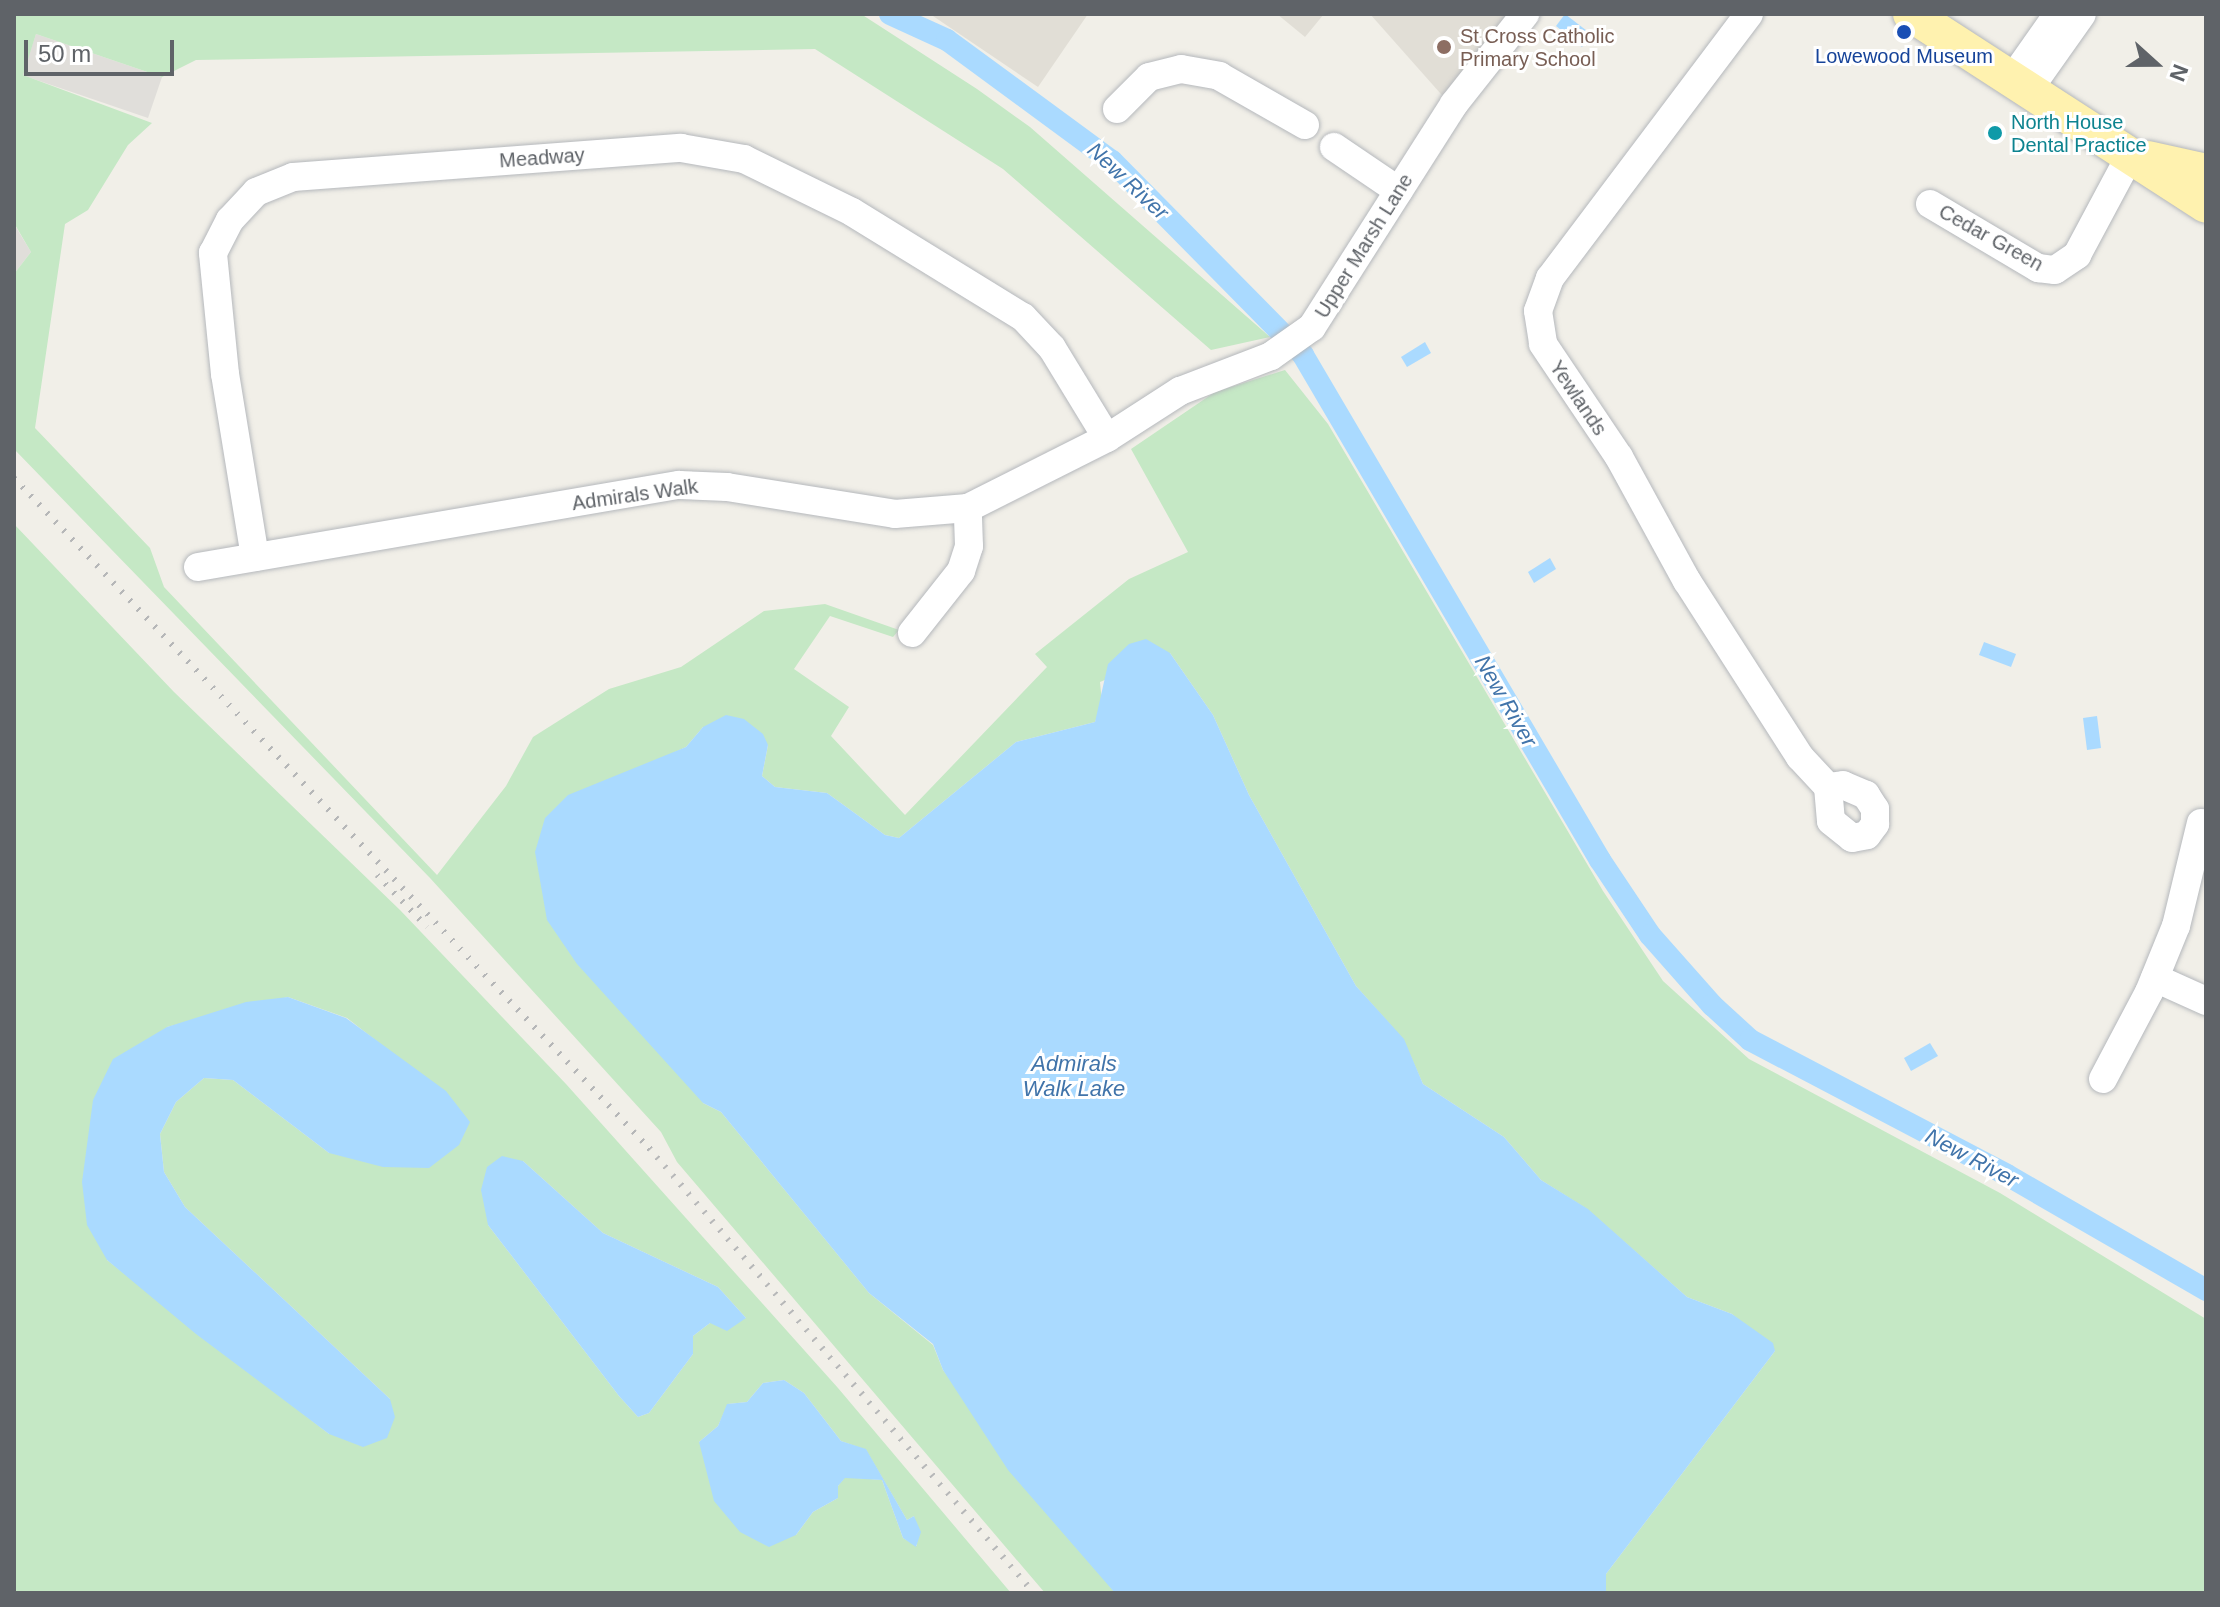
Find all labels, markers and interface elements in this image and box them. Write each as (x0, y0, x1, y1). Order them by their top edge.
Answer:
marker: Lowewood Museum (1895, 23, 1913, 41)
scale bar (28, 24, 178, 74)
place label: St Cross Catholic Primary School (1460, 24, 1614, 71)
north arrow (2116, 24, 2196, 104)
marker: St Cross Catholic Primary School (1435, 38, 1453, 56)
text: 50 m (38, 40, 91, 67)
place label: Lowewood Museum (1815, 44, 1993, 68)
text: N (2164, 61, 2193, 85)
place label: North House Dental Practice (2011, 110, 2147, 157)
marker: North House Dental Practice (1986, 124, 2004, 142)
water label: New River (1082, 137, 1174, 225)
street label: Meadway (498, 143, 586, 173)
street label: Upper Marsh Lane (1310, 169, 1418, 323)
street label: Cedar Green (1935, 199, 2047, 277)
street label: Yewlands (1544, 356, 1612, 440)
street label: Admirals Walk (570, 474, 700, 516)
water label: New River (1469, 650, 1543, 752)
water label: Admirals Walk Lake (1023, 1050, 1125, 1102)
water label: New River (1921, 1123, 2023, 1193)

